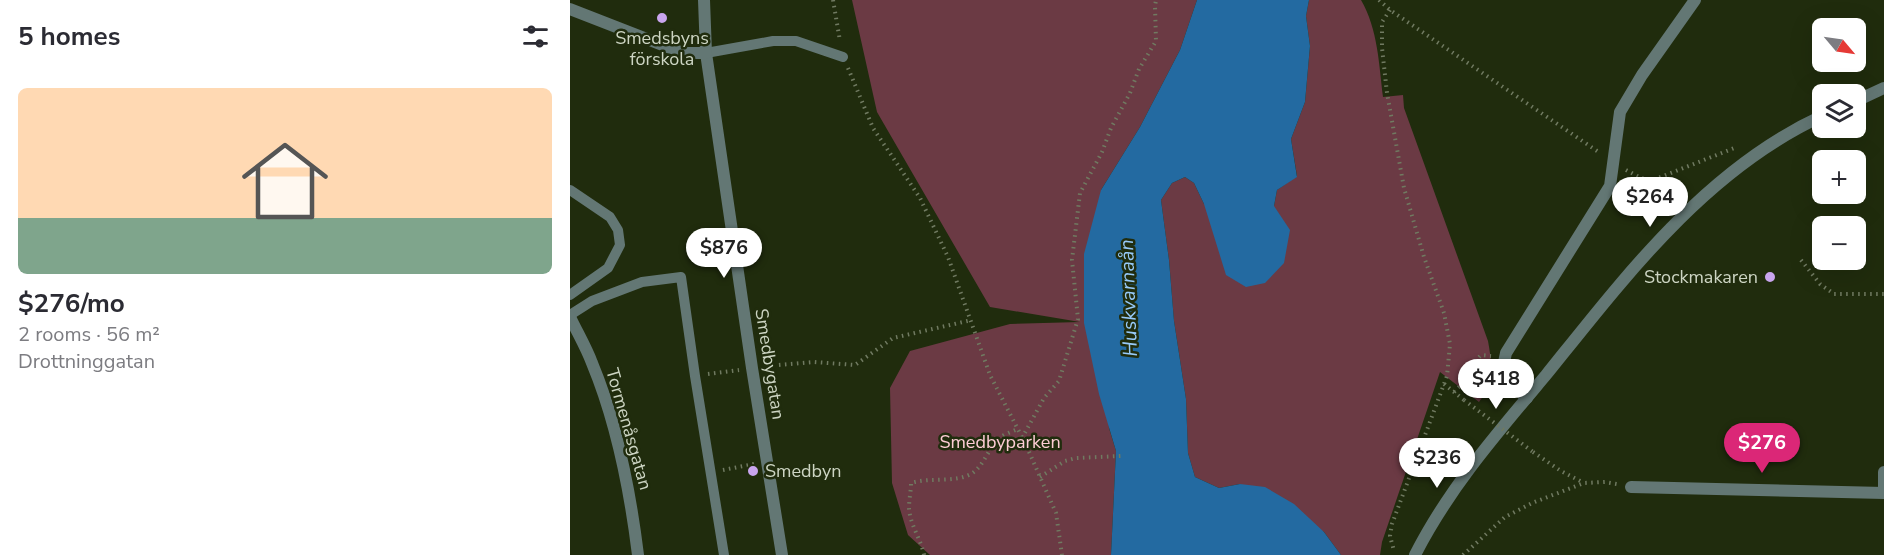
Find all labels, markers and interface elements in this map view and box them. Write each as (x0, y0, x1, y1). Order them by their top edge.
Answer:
marker: Smedsbyns förskola (655, 11, 669, 25)
north arrow (1812, 18, 1866, 72)
map controls (1812, 18, 1866, 270)
text: 5 homes (18, 19, 120, 54)
icon: filters (519, 20, 552, 53)
place label: Smedsbyns förskola (615, 26, 709, 71)
button: layers (1812, 84, 1866, 138)
icon: home (231, 127, 339, 235)
button: + (1812, 150, 1866, 204)
pin: $264 (1614, 177, 1686, 228)
text: $264 (1626, 183, 1674, 210)
button: − (1812, 216, 1866, 270)
pin: $876 (688, 228, 760, 279)
text: $876 (700, 234, 748, 261)
water label: Huskvarnaån (1113, 239, 1144, 357)
place label: Stockmakaren (1644, 265, 1758, 289)
marker: Stockmakaren (1763, 270, 1777, 284)
text: $276/mo (18, 286, 125, 321)
street label: Smedbygatan (749, 307, 791, 421)
text: 2 rooms · 56 m² (18, 321, 160, 348)
text: Drottninggatan (18, 348, 155, 375)
pin: $418 (1460, 359, 1532, 410)
street label: Tormenåsgatan (600, 365, 658, 493)
text: $418 (1472, 365, 1520, 392)
pin: $276 (1726, 423, 1798, 474)
text: $276 (1738, 429, 1786, 456)
park label: Smedbyparken (939, 430, 1061, 454)
pin: $236 (1401, 438, 1473, 489)
text: $236 (1413, 444, 1461, 471)
place label: Smedbyn (765, 459, 841, 483)
marker: Smedbyn (746, 464, 760, 478)

